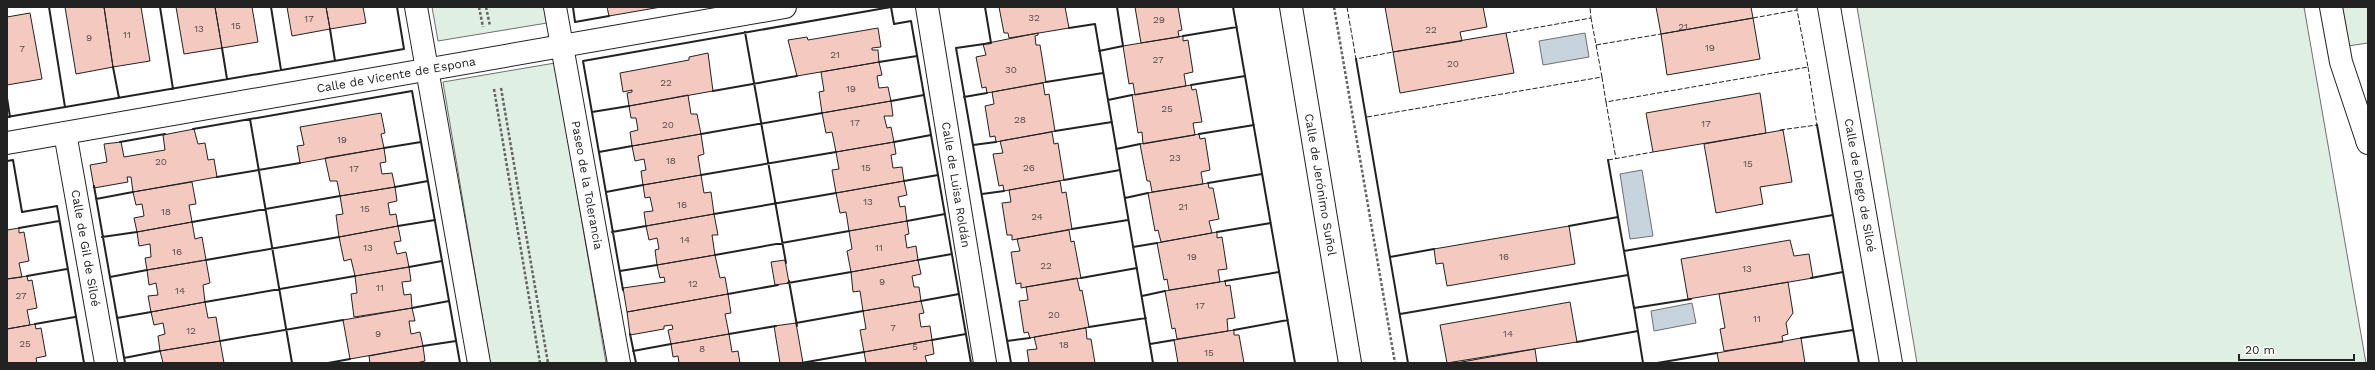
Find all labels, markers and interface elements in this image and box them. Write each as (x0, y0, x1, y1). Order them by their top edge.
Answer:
house number: 32 (1028, 12, 1040, 23)
house number: 17 (304, 13, 314, 24)
house number: 29 (1153, 14, 1165, 25)
house number: 15 (231, 20, 241, 31)
house number: 21 (1678, 21, 1688, 32)
house number: 13 (194, 23, 204, 34)
house number: 22 (1425, 24, 1437, 35)
house number: 11 (123, 29, 131, 40)
house number: 9 (86, 32, 92, 43)
house number: 19 (1705, 42, 1715, 53)
house number: 7 (19, 43, 25, 54)
house number: 21 (830, 49, 840, 60)
street label: Calle de Vicente de Espona (316, 54, 477, 96)
house number: 27 (1152, 54, 1164, 65)
house number: 20 (1447, 58, 1459, 69)
house number: 30 (1005, 64, 1017, 75)
house number: 22 (660, 77, 672, 88)
house number: 19 (846, 83, 856, 94)
house number: 25 (1161, 103, 1173, 114)
street label: Calle de Jerónimo Suñol (1302, 112, 1339, 257)
house number: 28 (1014, 114, 1026, 125)
house number: 17 (850, 117, 860, 128)
street label: Calle de Diego de Siloé (1842, 117, 1879, 253)
house number: 17 (1701, 118, 1711, 129)
house number: 20 (662, 119, 674, 130)
street label: Paseo de la Tolerancia (569, 120, 606, 251)
street label: Calle de Luisa Roldán (939, 121, 973, 248)
house number: 19 (337, 134, 347, 145)
house number: 23 (1169, 152, 1181, 163)
house number: 18 (666, 155, 676, 166)
house number: 20 (155, 156, 167, 167)
house number: 15 (1743, 158, 1753, 169)
house number: 15 (861, 162, 871, 173)
house number: 26 (1023, 162, 1035, 173)
house number: 17 (349, 163, 359, 174)
street label: Calle de Gil de Siloé (68, 189, 103, 308)
house number: 13 (863, 196, 873, 207)
house number: 16 (677, 199, 687, 210)
house number: 21 (1178, 201, 1188, 212)
house number: 15 (360, 203, 370, 214)
house number: 18 (161, 206, 171, 217)
house number: 24 (1031, 211, 1043, 222)
house number: 14 (680, 234, 690, 245)
house number: 13 (363, 242, 373, 253)
house number: 11 (875, 242, 883, 253)
house number: 16 (172, 246, 182, 257)
house number: 19 (1187, 251, 1197, 262)
house number: 16 (1499, 251, 1509, 262)
house number: 22 (1040, 260, 1052, 271)
house number: 13 (1742, 263, 1752, 274)
house number: 9 (879, 276, 885, 287)
house number: 12 (688, 278, 698, 289)
house number: 11 (376, 282, 384, 293)
house number: 14 (175, 285, 185, 296)
house number: 27 (15, 290, 27, 301)
house number: 17 (1195, 300, 1205, 311)
house number: 20 (1048, 309, 1060, 320)
house number: 11 (1753, 313, 1761, 324)
house number: 7 (890, 322, 896, 333)
house number: 12 (186, 325, 196, 336)
house number: 9 (375, 328, 381, 339)
house number: 14 (1503, 328, 1513, 339)
scale bar (2239, 336, 2354, 362)
house number: 25 (19, 338, 31, 349)
house number: 18 (1059, 339, 1069, 350)
house number: 5 (912, 341, 918, 352)
house number: 8 (699, 343, 705, 354)
text: 20 m (2245, 343, 2275, 357)
house number: 15 (1204, 347, 1214, 358)

